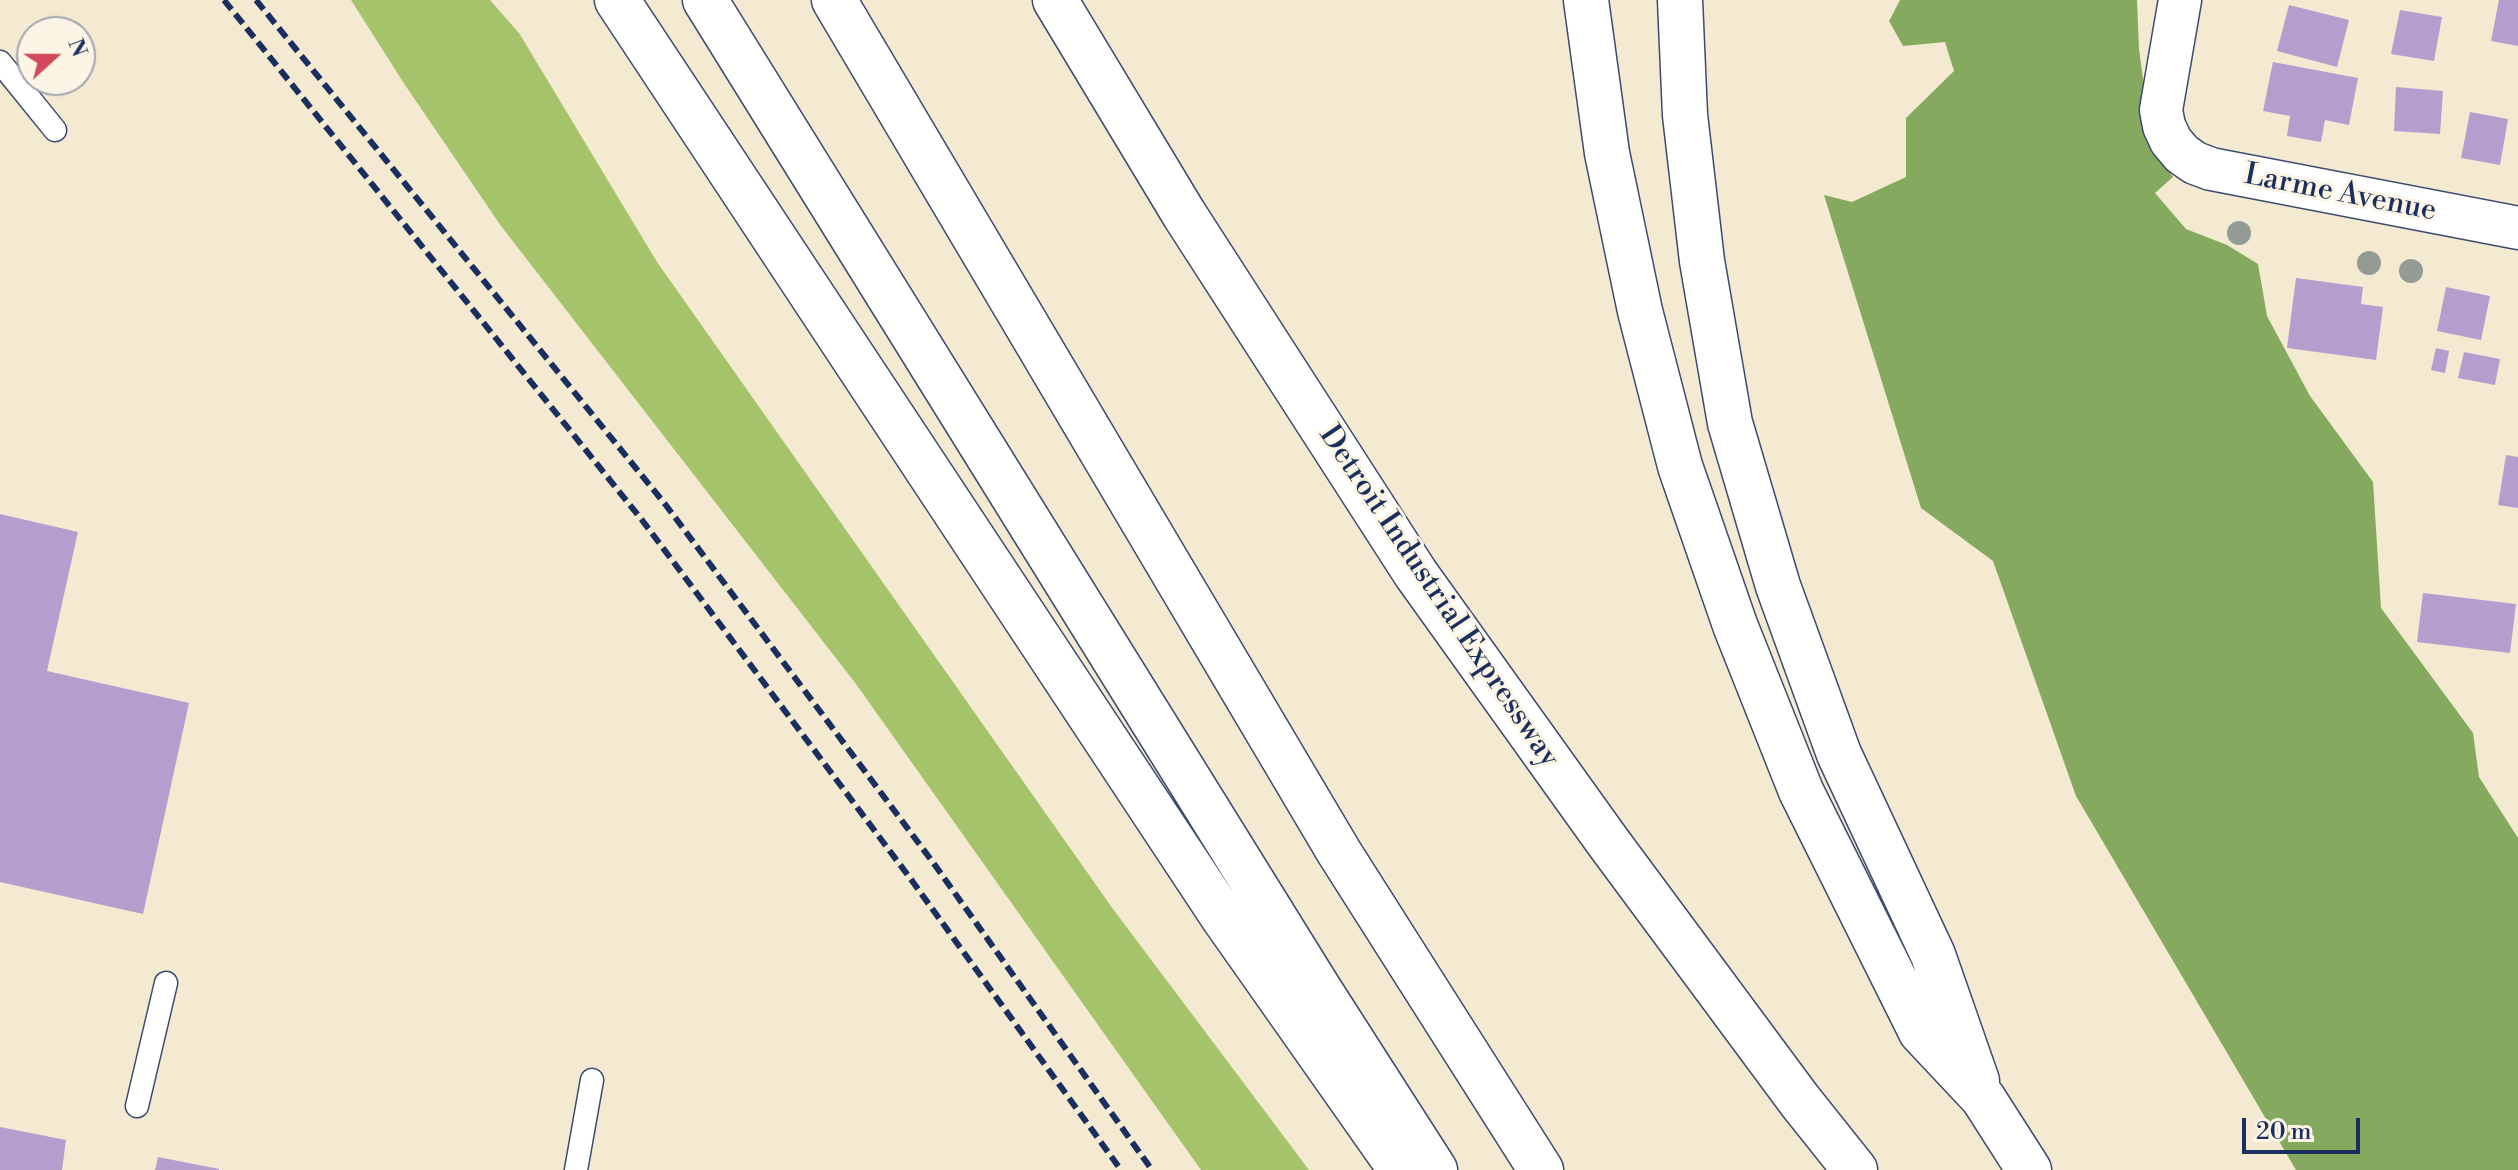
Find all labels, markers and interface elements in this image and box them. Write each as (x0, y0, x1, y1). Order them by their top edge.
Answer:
north arrow (16, 16, 96, 96)
text: N (61, 35, 93, 61)
street label: Larme Avenue (2241, 158, 2439, 230)
street label: Detroit Industrial Expressway (1310, 419, 1566, 775)
scale bar (2246, 1102, 2364, 1152)
text: 20 m (2256, 1117, 2312, 1147)

